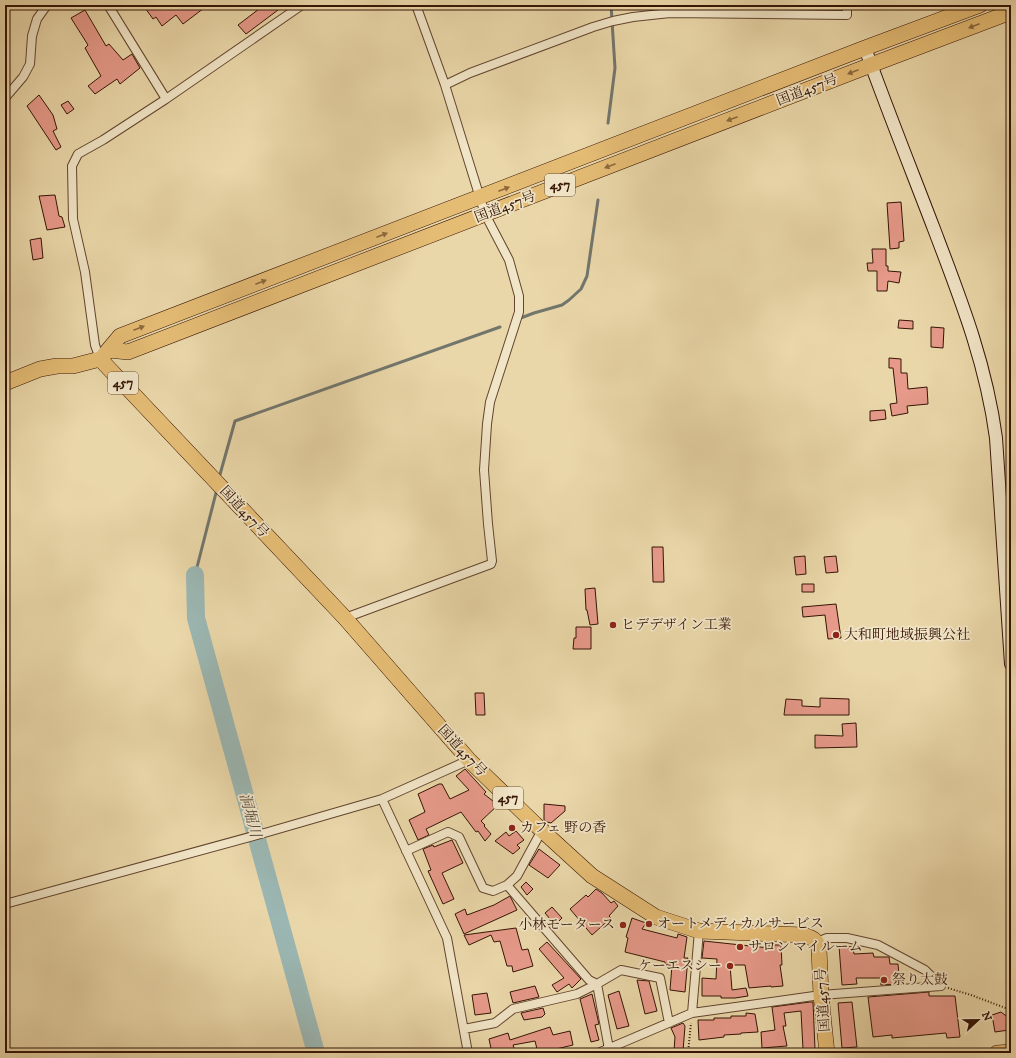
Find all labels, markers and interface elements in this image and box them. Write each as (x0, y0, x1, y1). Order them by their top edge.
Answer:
one-way arrow (968, 23, 980, 29)
one-way arrow (846, 69, 858, 75)
street label: 国道457号 (774, 70, 840, 110)
one-way arrow (725, 116, 737, 122)
one-way arrow (604, 163, 616, 169)
road number: 457 (545, 174, 575, 196)
one-way arrow (498, 185, 510, 191)
street label: 国道457号 (472, 187, 538, 227)
one-way arrow (377, 232, 389, 238)
one-way arrow (255, 278, 267, 284)
one-way arrow (134, 325, 146, 331)
road number: 457 (108, 372, 138, 394)
street label: 国道457号 (215, 482, 273, 542)
place label: ヒデデザイン工業 (621, 616, 732, 634)
marker: ヒデデザイン工業 (608, 620, 618, 630)
place label: 大和町地域振興公社 (844, 626, 970, 644)
marker: 大和町地域振興公社 (831, 630, 841, 640)
street label: 国道457号 (433, 721, 491, 781)
road number: 457 (493, 787, 523, 809)
water label: 洞堀川 (235, 791, 266, 841)
place label: カフェ 野の香 (520, 819, 606, 837)
marker: カフェ 野の香 (507, 823, 517, 833)
place label: オートメディカルサービス (657, 915, 824, 933)
place label: 小林モータース (518, 916, 615, 934)
marker: オートメディカルサービス (644, 919, 654, 929)
marker: 小林モータース (618, 920, 628, 930)
place label: サロン マイルーム (748, 938, 863, 956)
marker: サロン マイルーム (735, 942, 745, 952)
place label: ケーエスシー (638, 957, 722, 975)
marker: ケーエスシー (725, 961, 735, 971)
street label: 国道457号 (812, 967, 834, 1033)
place label: 祭り太鼓 (892, 971, 948, 989)
marker: 祭り太鼓 (879, 975, 889, 985)
north arrow (958, 1000, 998, 1040)
text: N (978, 1010, 995, 1023)

